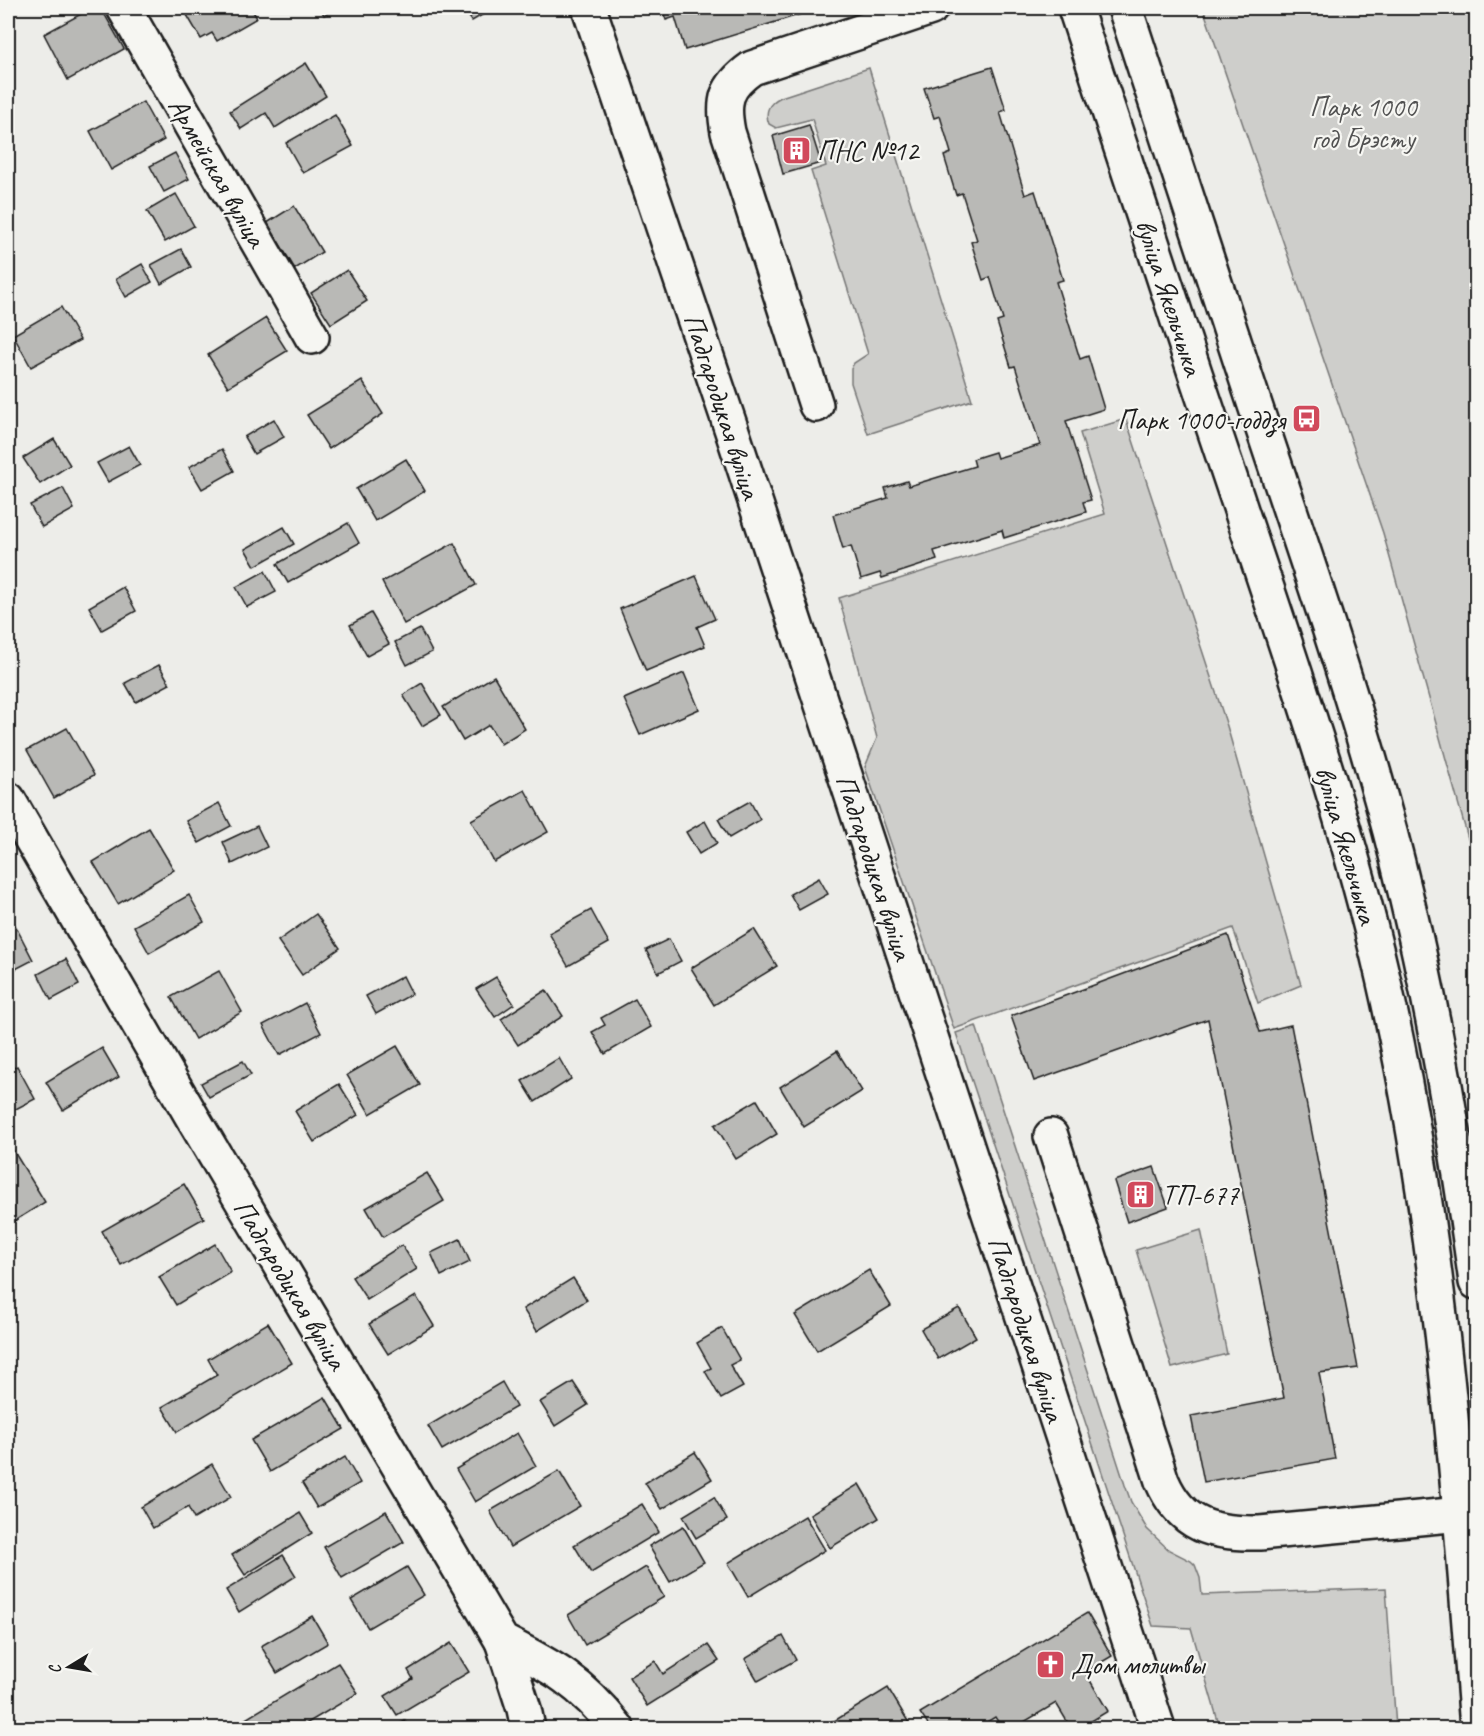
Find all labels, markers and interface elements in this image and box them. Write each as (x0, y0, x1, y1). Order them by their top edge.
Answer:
park label: Парк 1000 год Брэсту (1309, 89, 1419, 156)
street label: Армейская вуліца (161, 91, 275, 255)
place label: ПНС №12 (817, 133, 921, 168)
building icon: ПНС №12 (780, 134, 812, 166)
street label: вуліца Якельчыка (1128, 215, 1212, 381)
street label: Падгародцкая вуліца (676, 309, 769, 505)
place label: Парк 1000-годдзя (1117, 402, 1287, 438)
bus stop icon: Парк 1000-годдзя (1290, 403, 1322, 435)
street label: вуліца Якельчыка (1307, 762, 1386, 930)
street label: Падгародцкая вуліца (828, 770, 921, 966)
place label: ТП-677 (1162, 1177, 1240, 1212)
building icon: ТП-677 (1125, 1178, 1157, 1210)
street label: Падгародцкая вуліца (226, 1193, 356, 1377)
street label: Падгародцкая вуліца (980, 1232, 1073, 1428)
north arrow (39, 1637, 99, 1697)
place label: Дом молитвы (1071, 1647, 1206, 1682)
church icon: Дом молитвы (1034, 1648, 1066, 1680)
text: С (44, 1662, 66, 1675)

